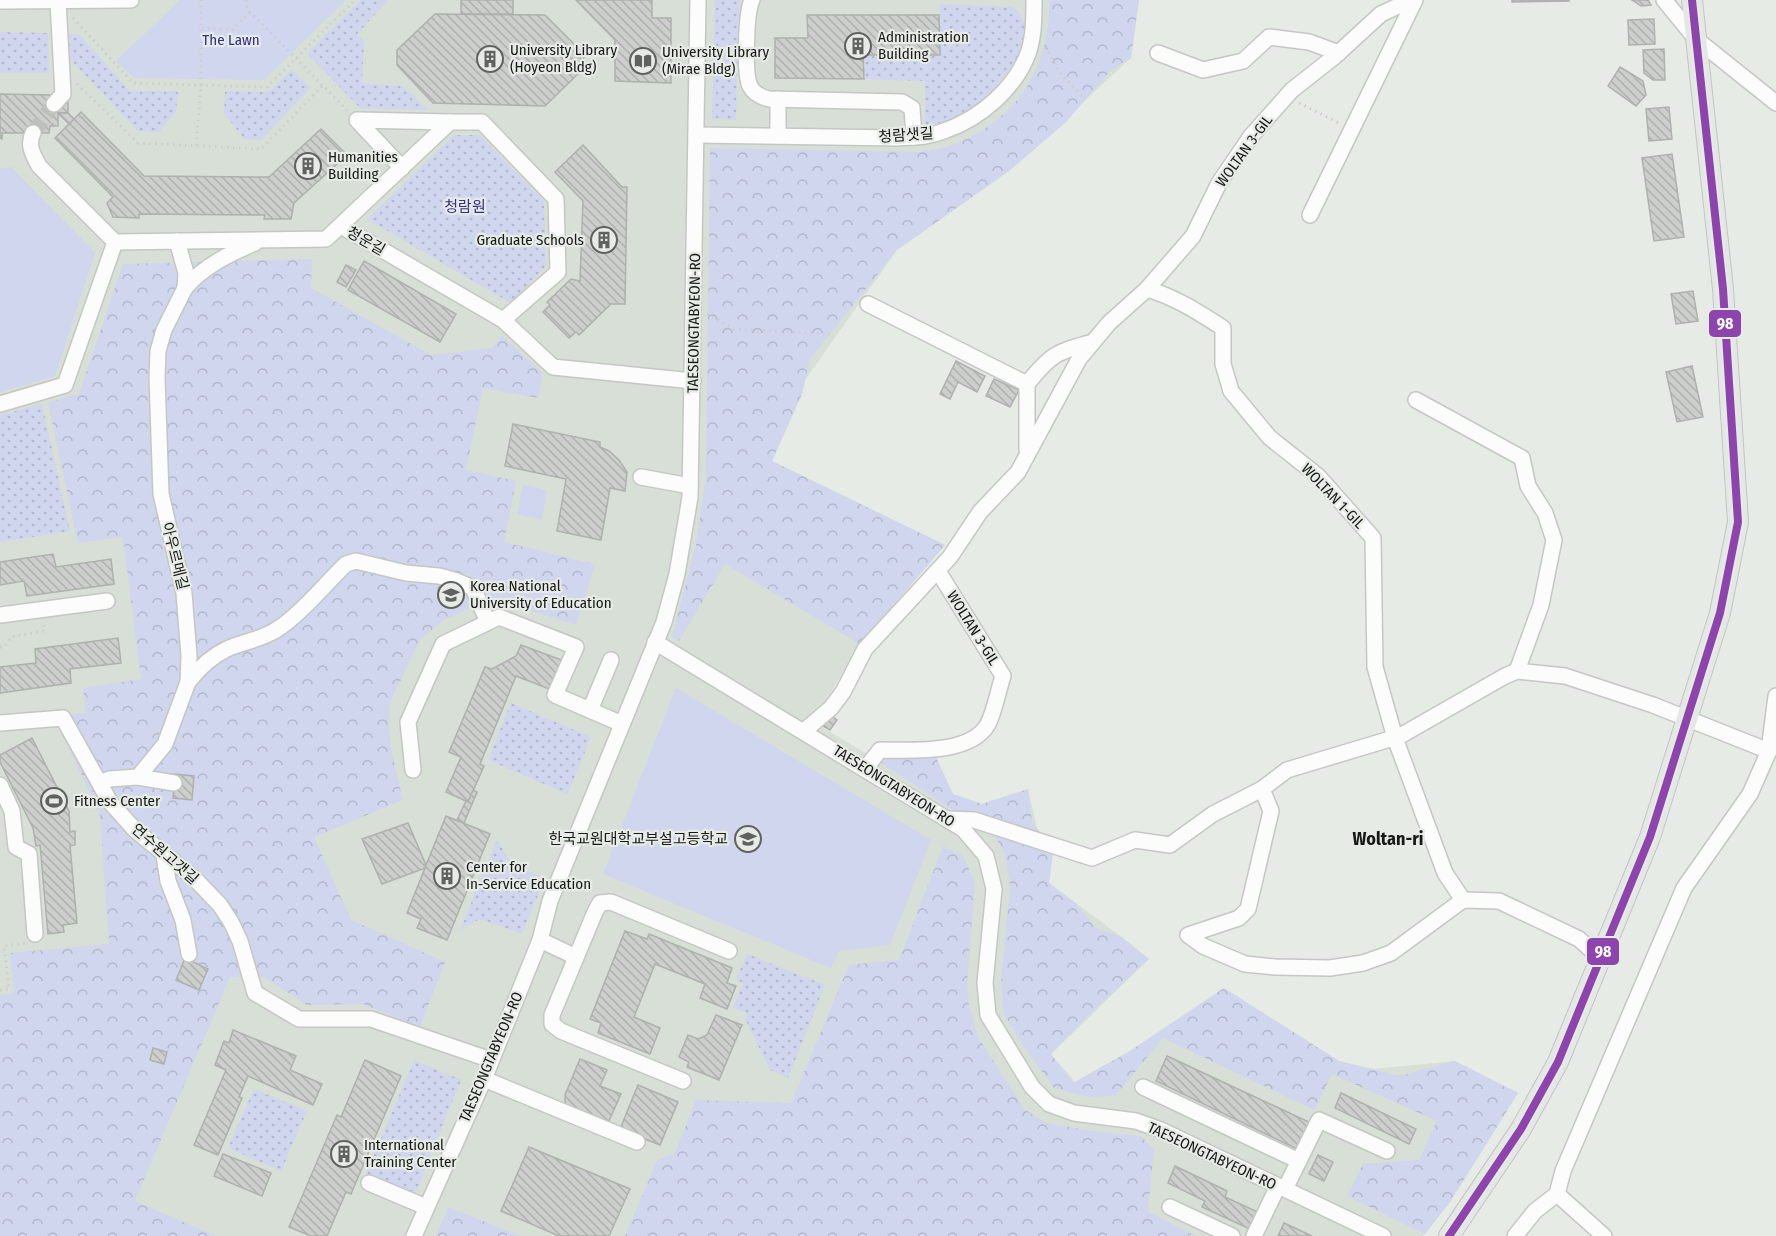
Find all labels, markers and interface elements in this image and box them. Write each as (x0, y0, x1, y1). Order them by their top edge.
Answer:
place label: Administration Building (878, 28, 969, 63)
park label: The Lawn (202, 31, 260, 49)
building icon: Administration Building (843, 31, 873, 61)
place label: University Library (Hoyeon Bldg) (510, 41, 618, 76)
place label: University Library (Mirae Bldg) (662, 43, 770, 78)
building icon: University Library (Hoyeon Bldg) (475, 44, 505, 74)
library icon: University Library (Mirae Bldg) (628, 46, 658, 76)
street label: WOLTAN 3-GIL (1212, 111, 1276, 190)
street label: 청람샛길 (878, 124, 934, 146)
place label: Humanities Building (328, 148, 398, 183)
building icon: Humanities Building (293, 151, 323, 181)
park label: 청람원 (444, 198, 486, 216)
street label: 청운길 (344, 223, 388, 259)
building icon: Graduate Schools (589, 225, 619, 255)
place label: Graduate Schools (477, 231, 584, 249)
street label: TAESEONGTABYEON-RO (684, 253, 704, 393)
line badge: 98 (1708, 309, 1742, 338)
text: 98 (1717, 314, 1734, 333)
street label: WOLTAN 1-GIL (1298, 460, 1369, 532)
street label: 아우르메길 (158, 520, 192, 592)
place label: Korea National University of Education (470, 577, 612, 612)
school or university icon: Korea National University of Education (436, 580, 466, 610)
street label: WOLTAN 3-GIL (943, 588, 1003, 669)
street label: TAESEONGTABYEON-RO (830, 741, 958, 831)
sports icon: Fitness Center (39, 786, 69, 816)
place label: Fitness Center (74, 792, 161, 810)
street label: 연수원고갯길 (128, 820, 202, 888)
school or university icon: 한국교원대학교부설고등학교 (733, 824, 763, 854)
district label: Woltan-ri (1353, 828, 1423, 850)
place label: 한국교원대학교부설고등학교 (549, 830, 728, 848)
place label: Center for In-Service Education (466, 858, 591, 893)
building icon: Center for In-Service Education (432, 861, 462, 891)
line badge: 98 (1586, 937, 1620, 966)
text: 98 (1595, 942, 1612, 961)
street label: TAESEONGTABYEON-RO (455, 989, 527, 1125)
street label: TAESEONGTABYEON-RO (1145, 1118, 1279, 1194)
place label: International Training Center (364, 1136, 457, 1171)
building icon: International Training Center (329, 1139, 359, 1169)

